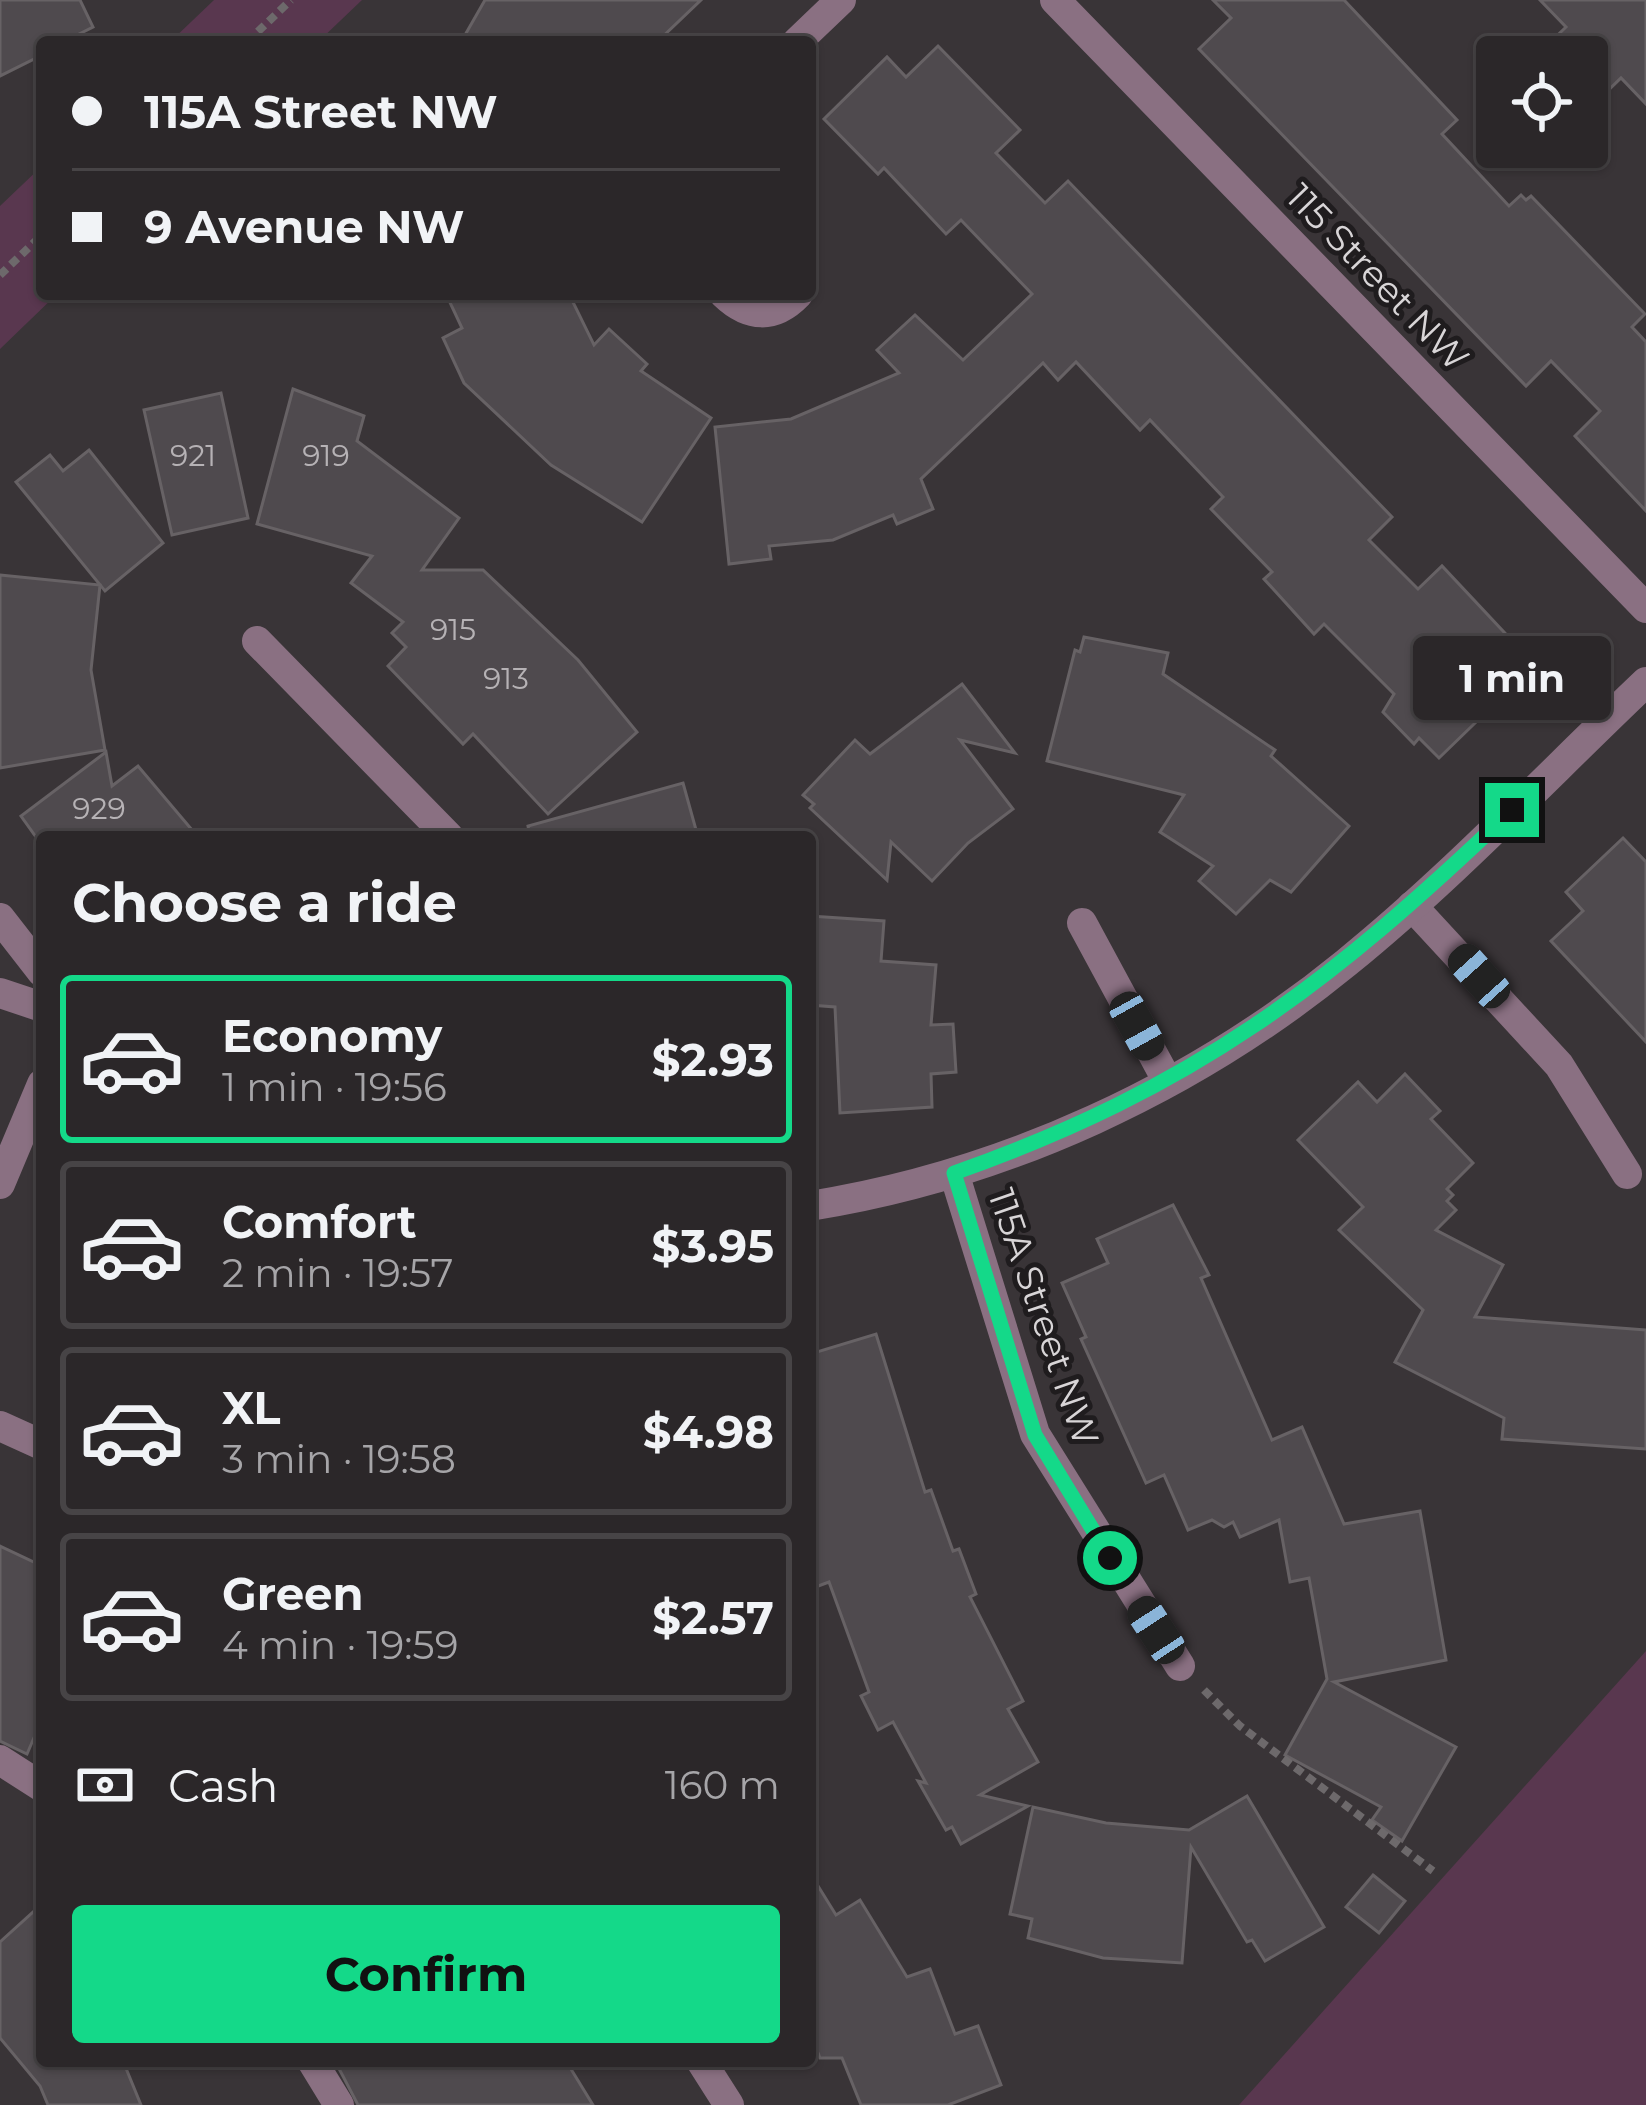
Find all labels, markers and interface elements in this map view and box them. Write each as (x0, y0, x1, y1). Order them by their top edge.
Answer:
map controls (1476, 36, 1608, 168)
button: locate (1476, 36, 1608, 168)
text: 115A Street NW (144, 84, 498, 139)
street label: 115 Street NW (1278, 174, 1478, 380)
text: 9 Avenue NW (144, 199, 464, 254)
house number: 921 (170, 437, 216, 474)
house number: 919 (302, 437, 350, 474)
house number: 915 (430, 611, 476, 648)
callout: 1 min (1413, 636, 1611, 720)
text: 1 min (1459, 654, 1565, 702)
house number: 913 (483, 660, 529, 697)
route end (1485, 783, 1539, 837)
house number: 929 (72, 790, 126, 827)
text: Choose a ride (72, 870, 457, 936)
car (1442, 937, 1516, 1015)
car (1104, 986, 1170, 1066)
icon: car (78, 1005, 186, 1113)
text: Economy (222, 1008, 442, 1063)
text: $2.93 (652, 1032, 774, 1087)
text: 1 min · 19:56 (222, 1063, 447, 1111)
street label: 115A Street NW (979, 1183, 1109, 1451)
icon: car (78, 1191, 186, 1299)
text: Comfort (222, 1194, 417, 1249)
text: $3.95 (652, 1218, 774, 1273)
text: 2 min · 19:57 (222, 1249, 453, 1297)
icon: car (78, 1377, 186, 1485)
text: XL (222, 1380, 280, 1435)
text: $4.98 (643, 1404, 774, 1459)
text: 3 min · 19:58 (222, 1435, 456, 1483)
route start (1083, 1531, 1137, 1585)
icon: car (78, 1563, 186, 1671)
text: Green (222, 1566, 364, 1621)
text: $2.57 (652, 1590, 774, 1645)
car (1121, 1590, 1191, 1670)
text: 4 min · 19:59 (222, 1621, 458, 1669)
icon: cash (72, 1752, 138, 1818)
text: Cash (168, 1758, 279, 1813)
text: 160 m (665, 1761, 780, 1809)
button: Confirm (72, 1905, 780, 2043)

